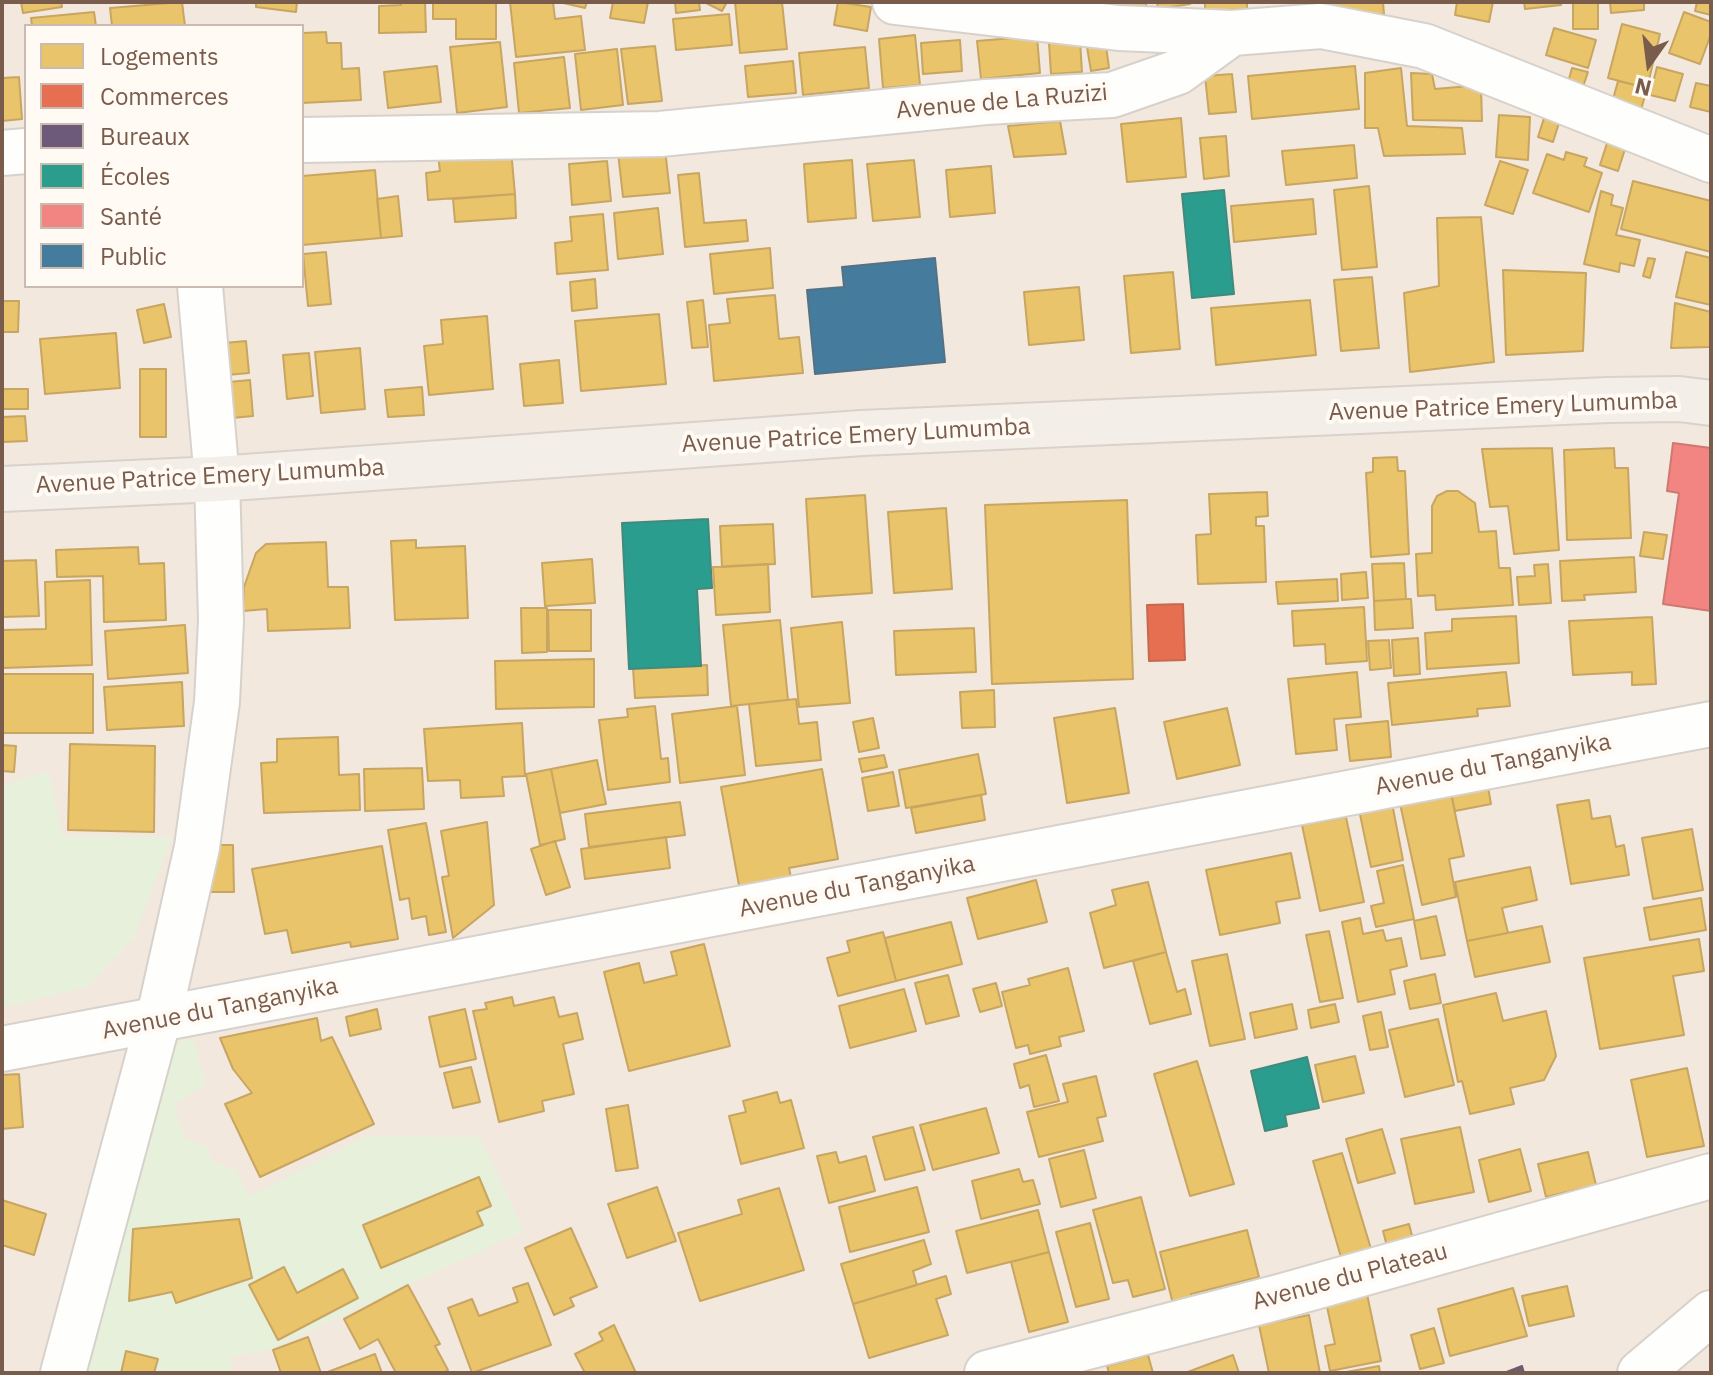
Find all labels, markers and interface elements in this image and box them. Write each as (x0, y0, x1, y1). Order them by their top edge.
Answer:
legend (24, 24, 304, 288)
north arrow (1609, 24, 1689, 104)
text: Logements (100, 40, 219, 72)
text: N (1632, 72, 1654, 104)
street label: Avenue de La Ruzizi (895, 78, 1109, 126)
text: Commerces (100, 80, 229, 112)
text: Bureaux (100, 120, 190, 152)
text: Écoles (100, 160, 171, 192)
text: Santé (100, 200, 162, 232)
text: Public (100, 240, 167, 272)
street label: Avenue Patrice Emery Lumumba (1328, 387, 1678, 427)
street label: Avenue Patrice Emery Lumumba (681, 412, 1031, 460)
street label: Avenue Patrice Emery Lumumba (35, 453, 385, 501)
street label: Avenue du Tanganyika (1373, 728, 1613, 802)
street label: Avenue du Tanganyika (737, 850, 977, 924)
street label: Avenue du Tanganyika (100, 972, 340, 1046)
street label: Avenue du Plateau (1249, 1237, 1451, 1317)

